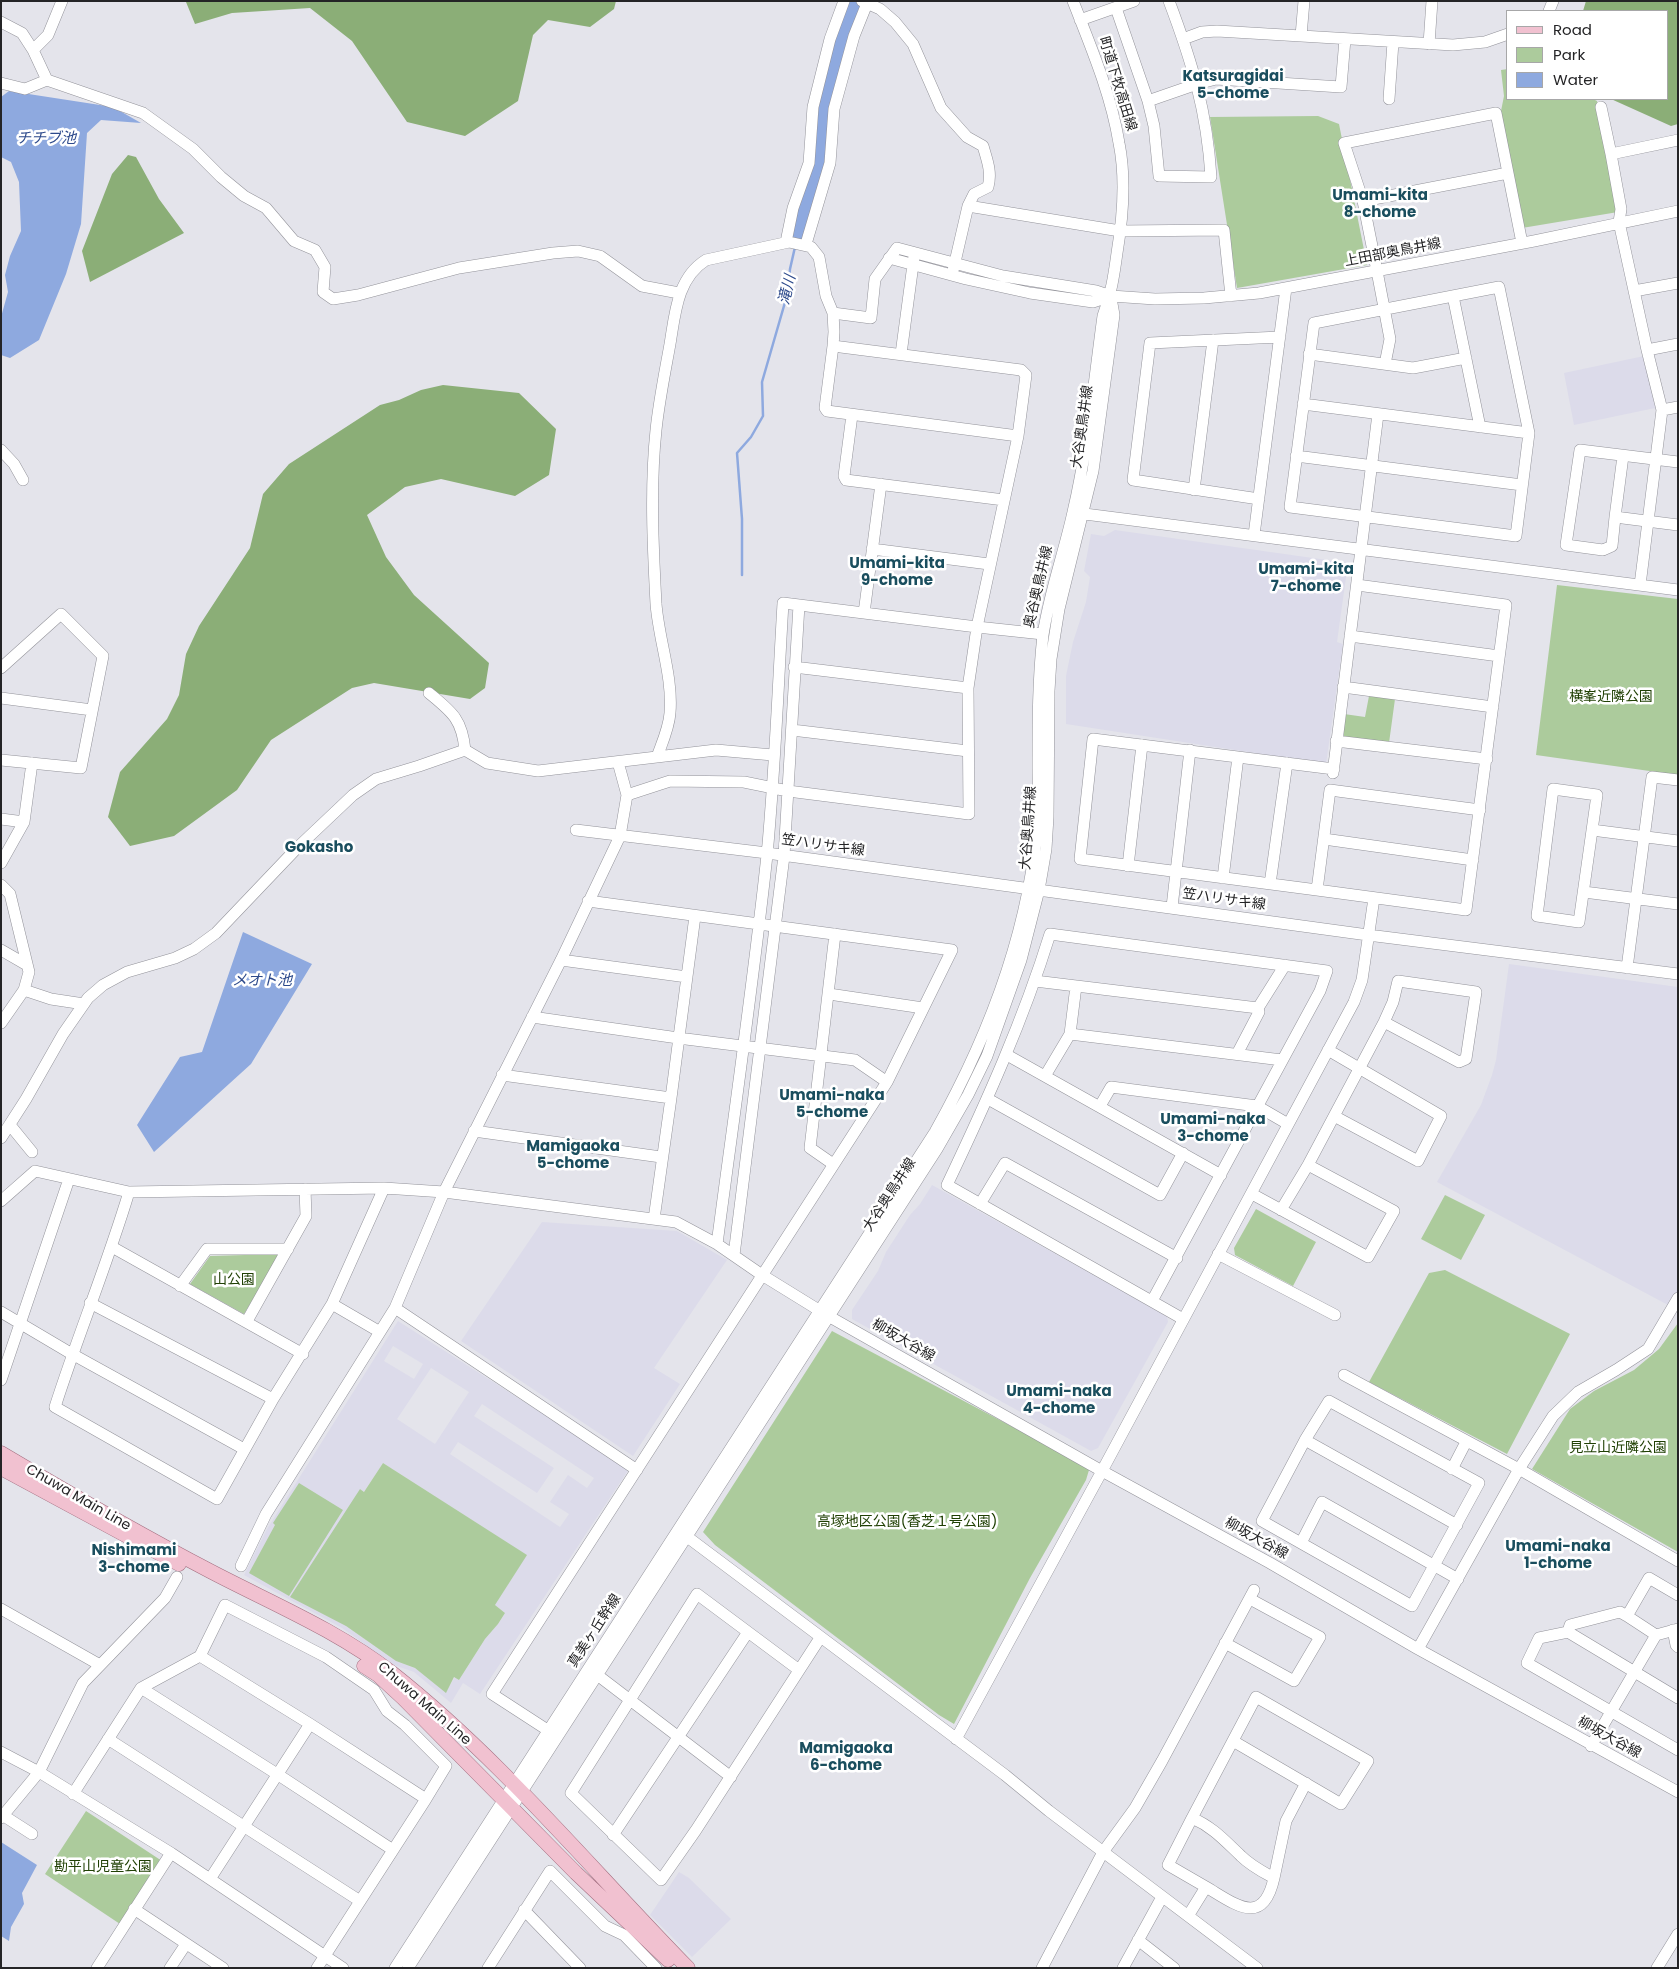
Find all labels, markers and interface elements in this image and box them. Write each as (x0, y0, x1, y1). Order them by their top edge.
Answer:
legend (1506, 10, 1669, 100)
text: Road (1553, 19, 1592, 40)
street label: 町道下牧高田線 (1095, 35, 1139, 133)
text: Park (1553, 44, 1585, 65)
district label: Katsuragidai 5-chome (1182, 68, 1284, 103)
text: Water (1553, 69, 1598, 90)
water label: チチブ池 (16, 130, 76, 148)
district label: Umami-kita 8-chome (1332, 187, 1428, 222)
street label: 上田部奥鳥井線 (1343, 235, 1443, 271)
water label: 滝川 (776, 273, 800, 307)
street label: 大谷奥鳥井線 (1069, 384, 1097, 470)
street label: 奥谷奥鳥井線 (1021, 544, 1057, 630)
district label: Umami-kita 9-chome (849, 555, 945, 590)
district label: Umami-kita 7-chome (1258, 561, 1354, 596)
park label: 横峯近隣公園 (1569, 689, 1653, 705)
street label: 大谷奥鳥井線 (1018, 786, 1040, 870)
street label: 笠ハリサキ線 (780, 832, 866, 860)
district label: Gokasho (285, 839, 353, 857)
street label: 笠ハリサキ線 (1181, 886, 1267, 914)
water label: メオト池 (232, 972, 292, 990)
district label: Umami-naka 5-chome (779, 1087, 885, 1122)
district label: Umami-naka 3-chome (1160, 1111, 1266, 1146)
district label: Mamigaoka 5-chome (526, 1138, 620, 1173)
street label: 大谷奥鳥井線 (860, 1155, 920, 1235)
park label: 山公園 (213, 1272, 255, 1288)
street label: 柳坂大谷線 (868, 1316, 938, 1366)
district label: Umami-naka 4-chome (1006, 1383, 1112, 1418)
park label: 見立山近隣公園 (1569, 1440, 1667, 1456)
street label: Chuwa Main Line (23, 1461, 133, 1535)
park label: 高塚地区公園(香芝１号公園) (817, 1514, 997, 1530)
street label: 柳坂大谷線 (1221, 1515, 1291, 1563)
district label: Umami-naka 1-chome (1505, 1538, 1611, 1573)
district label: Nishimami 3-chome (92, 1542, 176, 1577)
street label: 真美ヶ丘幹線 (565, 1591, 625, 1671)
street label: Chuwa Main Line (374, 1659, 474, 1749)
street label: 柳坂大谷線 (1574, 1714, 1644, 1762)
district label: Mamigaoka 6-chome (799, 1740, 893, 1775)
park label: 勘平山児童公園 (54, 1859, 152, 1875)

